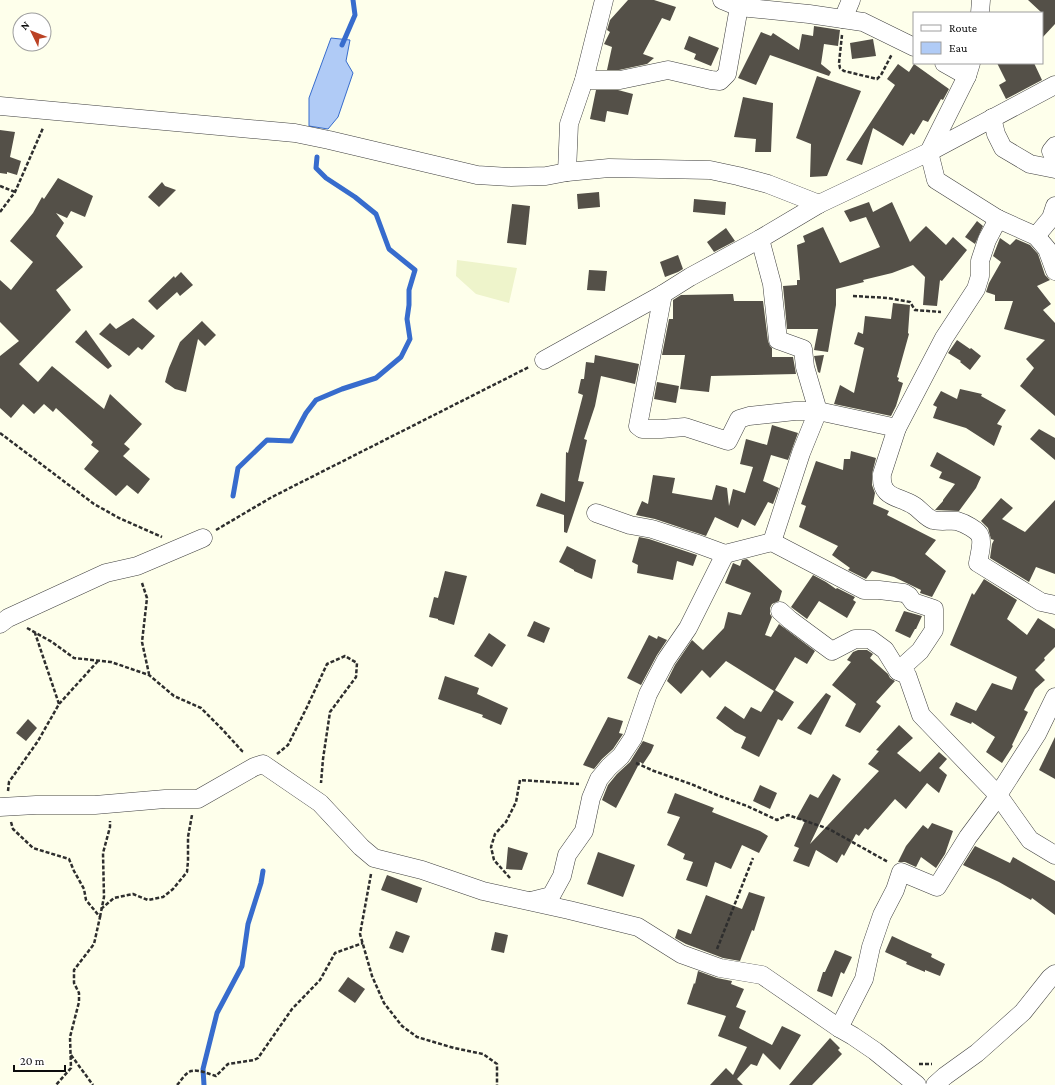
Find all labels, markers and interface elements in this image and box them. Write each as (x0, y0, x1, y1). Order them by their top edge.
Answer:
north arrow (12, 12, 52, 52)
legend (913, 12, 1043, 64)
text: N (18, 18, 32, 32)
text: Route (949, 21, 977, 35)
text: Eau (949, 41, 968, 55)
scale bar (14, 1047, 65, 1073)
text: 20 m (20, 1054, 45, 1068)

